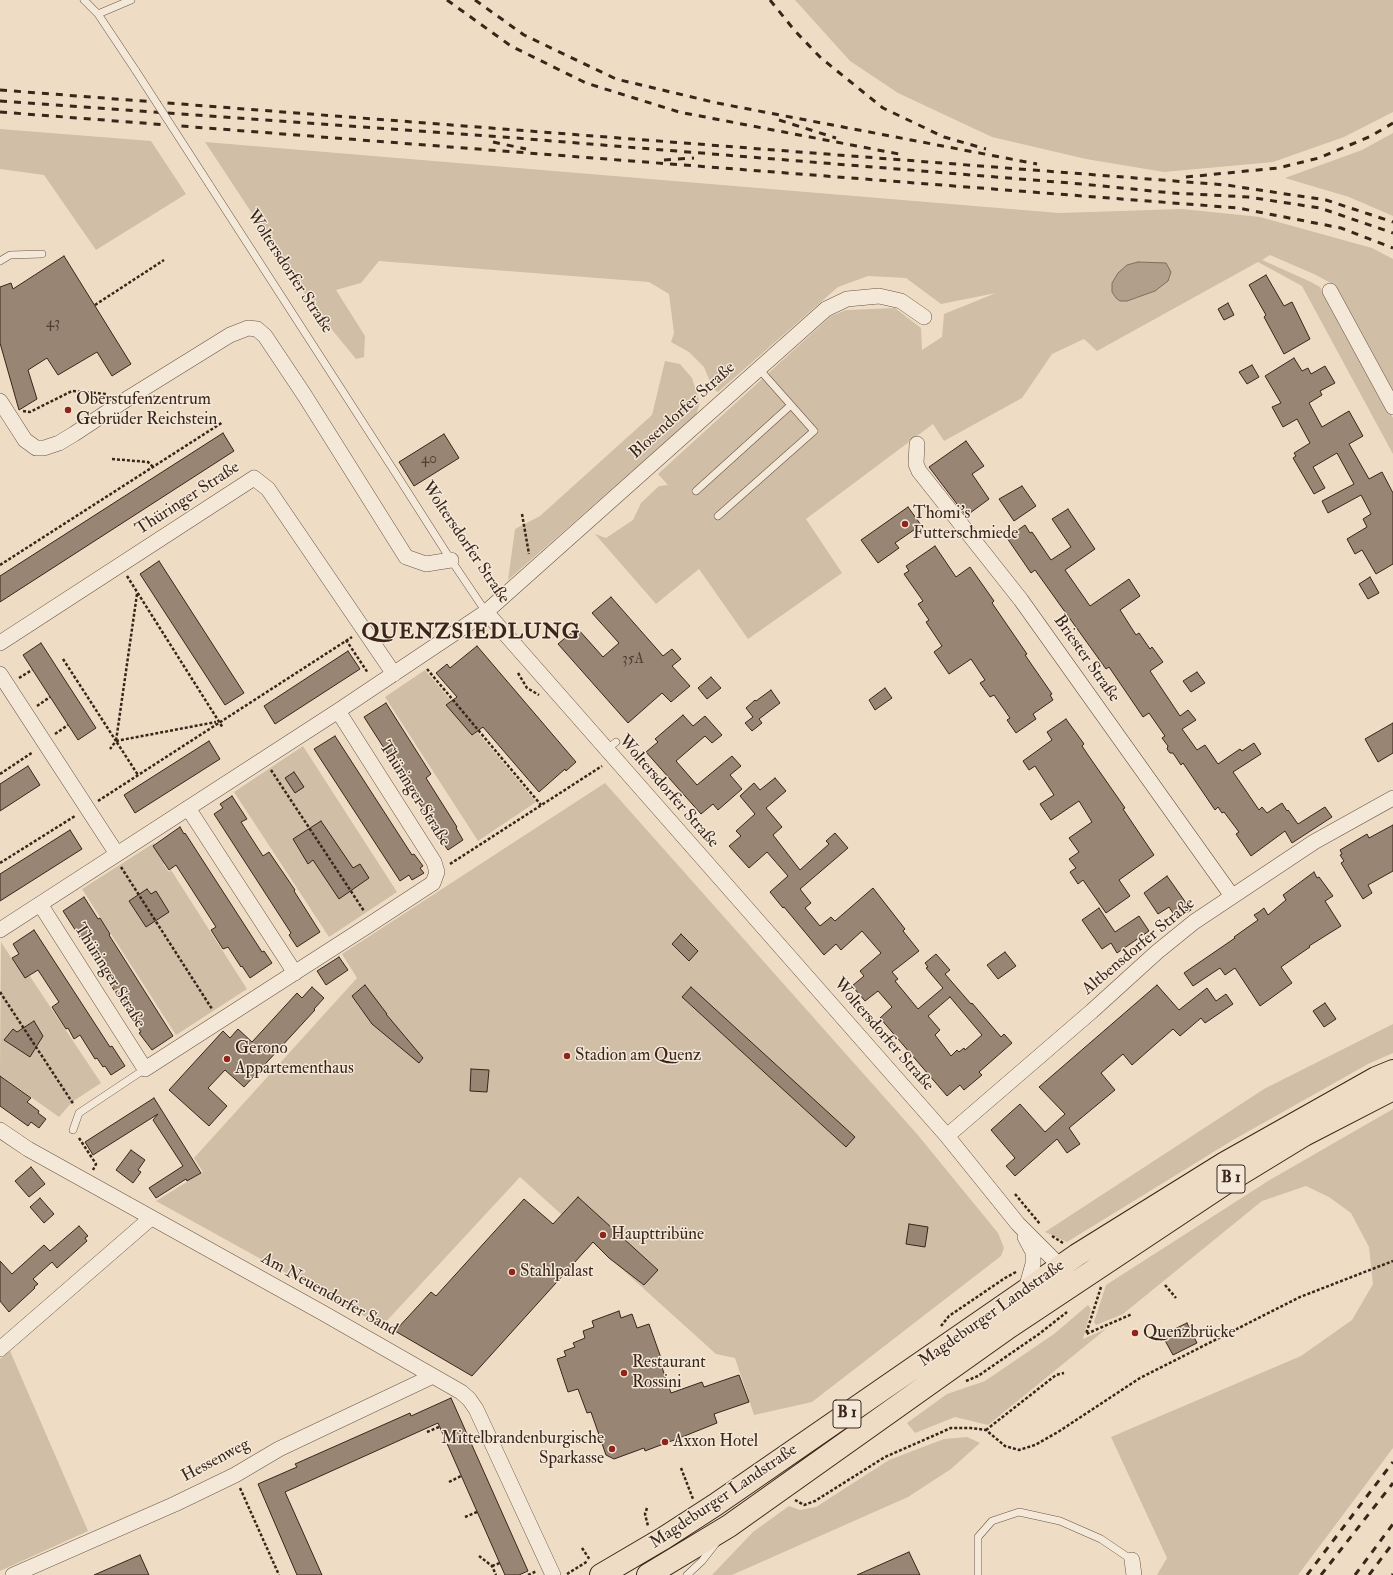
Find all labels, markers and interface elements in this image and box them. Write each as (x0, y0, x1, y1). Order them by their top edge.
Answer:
street label: Woltersdorfer Straße (242, 207, 336, 337)
house number: 43 (46, 315, 60, 333)
street label: Blosendorfer Straße (626, 358, 740, 464)
place label: Oberstufenzentrum Gebrüder Reichstein (76, 390, 217, 430)
marker: Oberstufenzentrum Gebrüder Reichstein (63, 405, 73, 415)
house number: 40 (421, 451, 437, 469)
street label: Thüringer Straße (132, 458, 244, 540)
street label: Woltersdorfer Straße (417, 478, 513, 608)
place label: Thomi's Futterschmiede (913, 504, 1018, 544)
marker: Thomi's Futterschmiede (900, 519, 910, 529)
street label: Briester Straße (1048, 611, 1124, 707)
district label: QUENZSIEDLUNG (362, 620, 580, 646)
house number: 35A (622, 651, 644, 669)
street label: Woltersdorfer Straße (613, 731, 723, 853)
street label: Thüringer Straße (374, 738, 454, 850)
street label: Altbensdorfer Straße (1079, 894, 1199, 1000)
street label: Thüringer Straße (69, 920, 149, 1032)
street label: Woltersdorfer Straße (828, 974, 938, 1096)
place label: Gerono Appartementhaus (235, 1039, 354, 1079)
place label: Stadion am Quenz (575, 1046, 701, 1066)
marker: Stadion am Quenz (562, 1051, 572, 1061)
marker: Gerono Appartementhaus (222, 1054, 232, 1064)
road number: B 1 (1217, 1165, 1245, 1193)
place label: Haupttribüne (611, 1225, 704, 1245)
marker: Haupttribüne (598, 1230, 608, 1240)
street label: Am Neuendorfer Sand (257, 1249, 401, 1341)
street label: Magdeburger Landstraße (915, 1256, 1069, 1372)
place label: Stahlpalast (520, 1262, 593, 1282)
marker: Stahlpalast (507, 1267, 517, 1277)
place label: Quenzbrücke (1143, 1323, 1235, 1343)
marker: Quenzbrücke (1130, 1328, 1140, 1338)
place label: Restaurant Rossini (632, 1353, 706, 1393)
marker: Restaurant Rossini (619, 1368, 629, 1378)
road number: B 1 (833, 1400, 861, 1428)
place label: Mittelbrandenburgische Sparkasse (441, 1429, 604, 1469)
place label: Axxon Hotel (673, 1432, 758, 1452)
street label: Hessenweg (179, 1435, 253, 1487)
marker: Axxon Hotel (660, 1437, 670, 1447)
street label: Magdeburger Landstraße (646, 1440, 802, 1554)
marker: Mittelbrandenburgische Sparkasse (607, 1444, 617, 1454)

